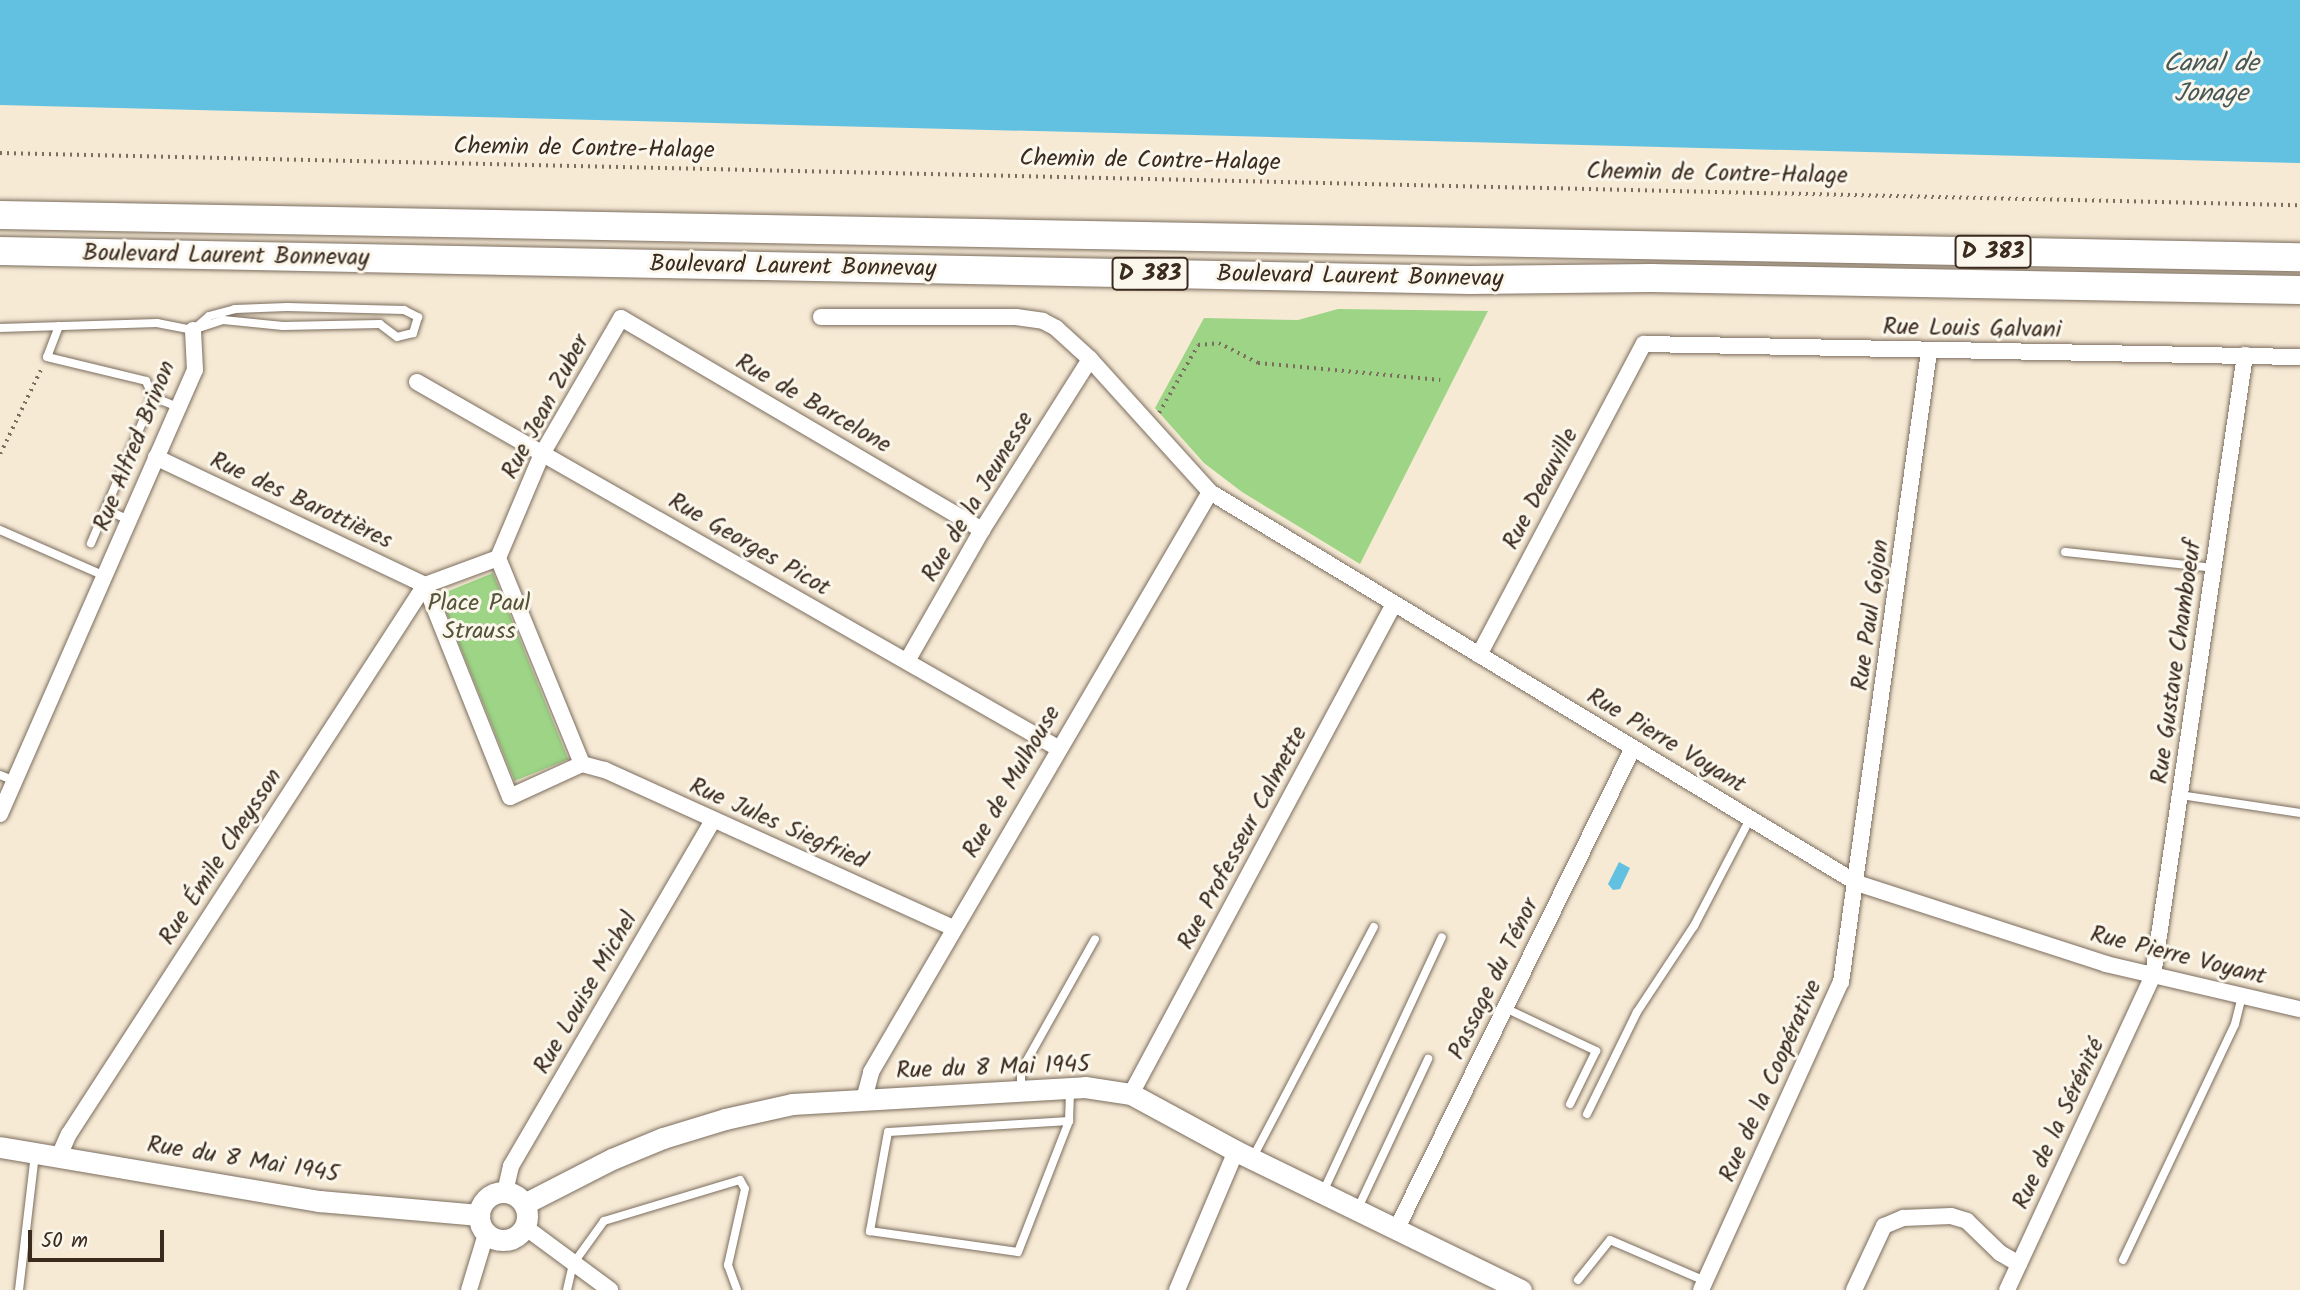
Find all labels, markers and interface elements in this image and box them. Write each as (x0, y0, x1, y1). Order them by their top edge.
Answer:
water label: Canal de Jonage (2163, 49, 2259, 110)
street label: Chemin de Contre-Halage (453, 132, 715, 166)
street label: Chemin de Contre-Halage (1019, 144, 1281, 178)
street label: Chemin de Contre-Halage (1586, 157, 1848, 191)
road number: D 383 (1954, 232, 2032, 272)
street label: Boulevard Laurent Bonnevay (82, 239, 370, 273)
street label: Boulevard Laurent Bonnevay (649, 250, 937, 284)
road number: D 383 (1112, 255, 1188, 294)
street label: Boulevard Laurent Bonnevay (1216, 260, 1504, 294)
street label: Rue Louis Galvani (1882, 313, 2062, 345)
street label: Rue Jean Zuber (496, 330, 596, 484)
street label: Rue de Barcelone (730, 348, 896, 460)
street label: Rue Alfred Brinon (88, 357, 182, 535)
street label: Rue de la Jeunesse (916, 407, 1040, 587)
street label: Rue Deauville (1497, 423, 1585, 555)
street label: Rue des Barottières (205, 446, 397, 556)
street label: Rue Georges Picot (663, 487, 835, 603)
street label: Rue Paul Gojon (1846, 537, 1896, 693)
street label: Rue Gustave Chamboeuf (2146, 538, 2208, 786)
park label: Place Paul Strauss (428, 590, 530, 646)
street label: Rue Pierre Voyant (1581, 682, 1751, 800)
street label: Rue de Mulhouse (957, 701, 1067, 863)
street label: Rue Professeur Calmette (1172, 721, 1314, 955)
street label: Rue Émile Cheysson (153, 763, 289, 951)
street label: Rue Jules Siegfried (685, 772, 871, 876)
street label: Passage du Ténor (1442, 894, 1546, 1064)
street label: Rue Louise Michel (528, 907, 644, 1079)
street label: Rue Pierre Voyant (2087, 920, 2269, 992)
street label: Rue de la Coopérative (1713, 975, 1829, 1187)
street label: Rue de la Sérénité (2007, 1034, 2111, 1214)
street label: Rue du 8 Mai 1945 (896, 1050, 1090, 1086)
street label: Rue du 8 Mai 1945 (145, 1131, 341, 1189)
scale bar (32, 1216, 168, 1260)
text: 50 m (41, 1225, 88, 1258)

